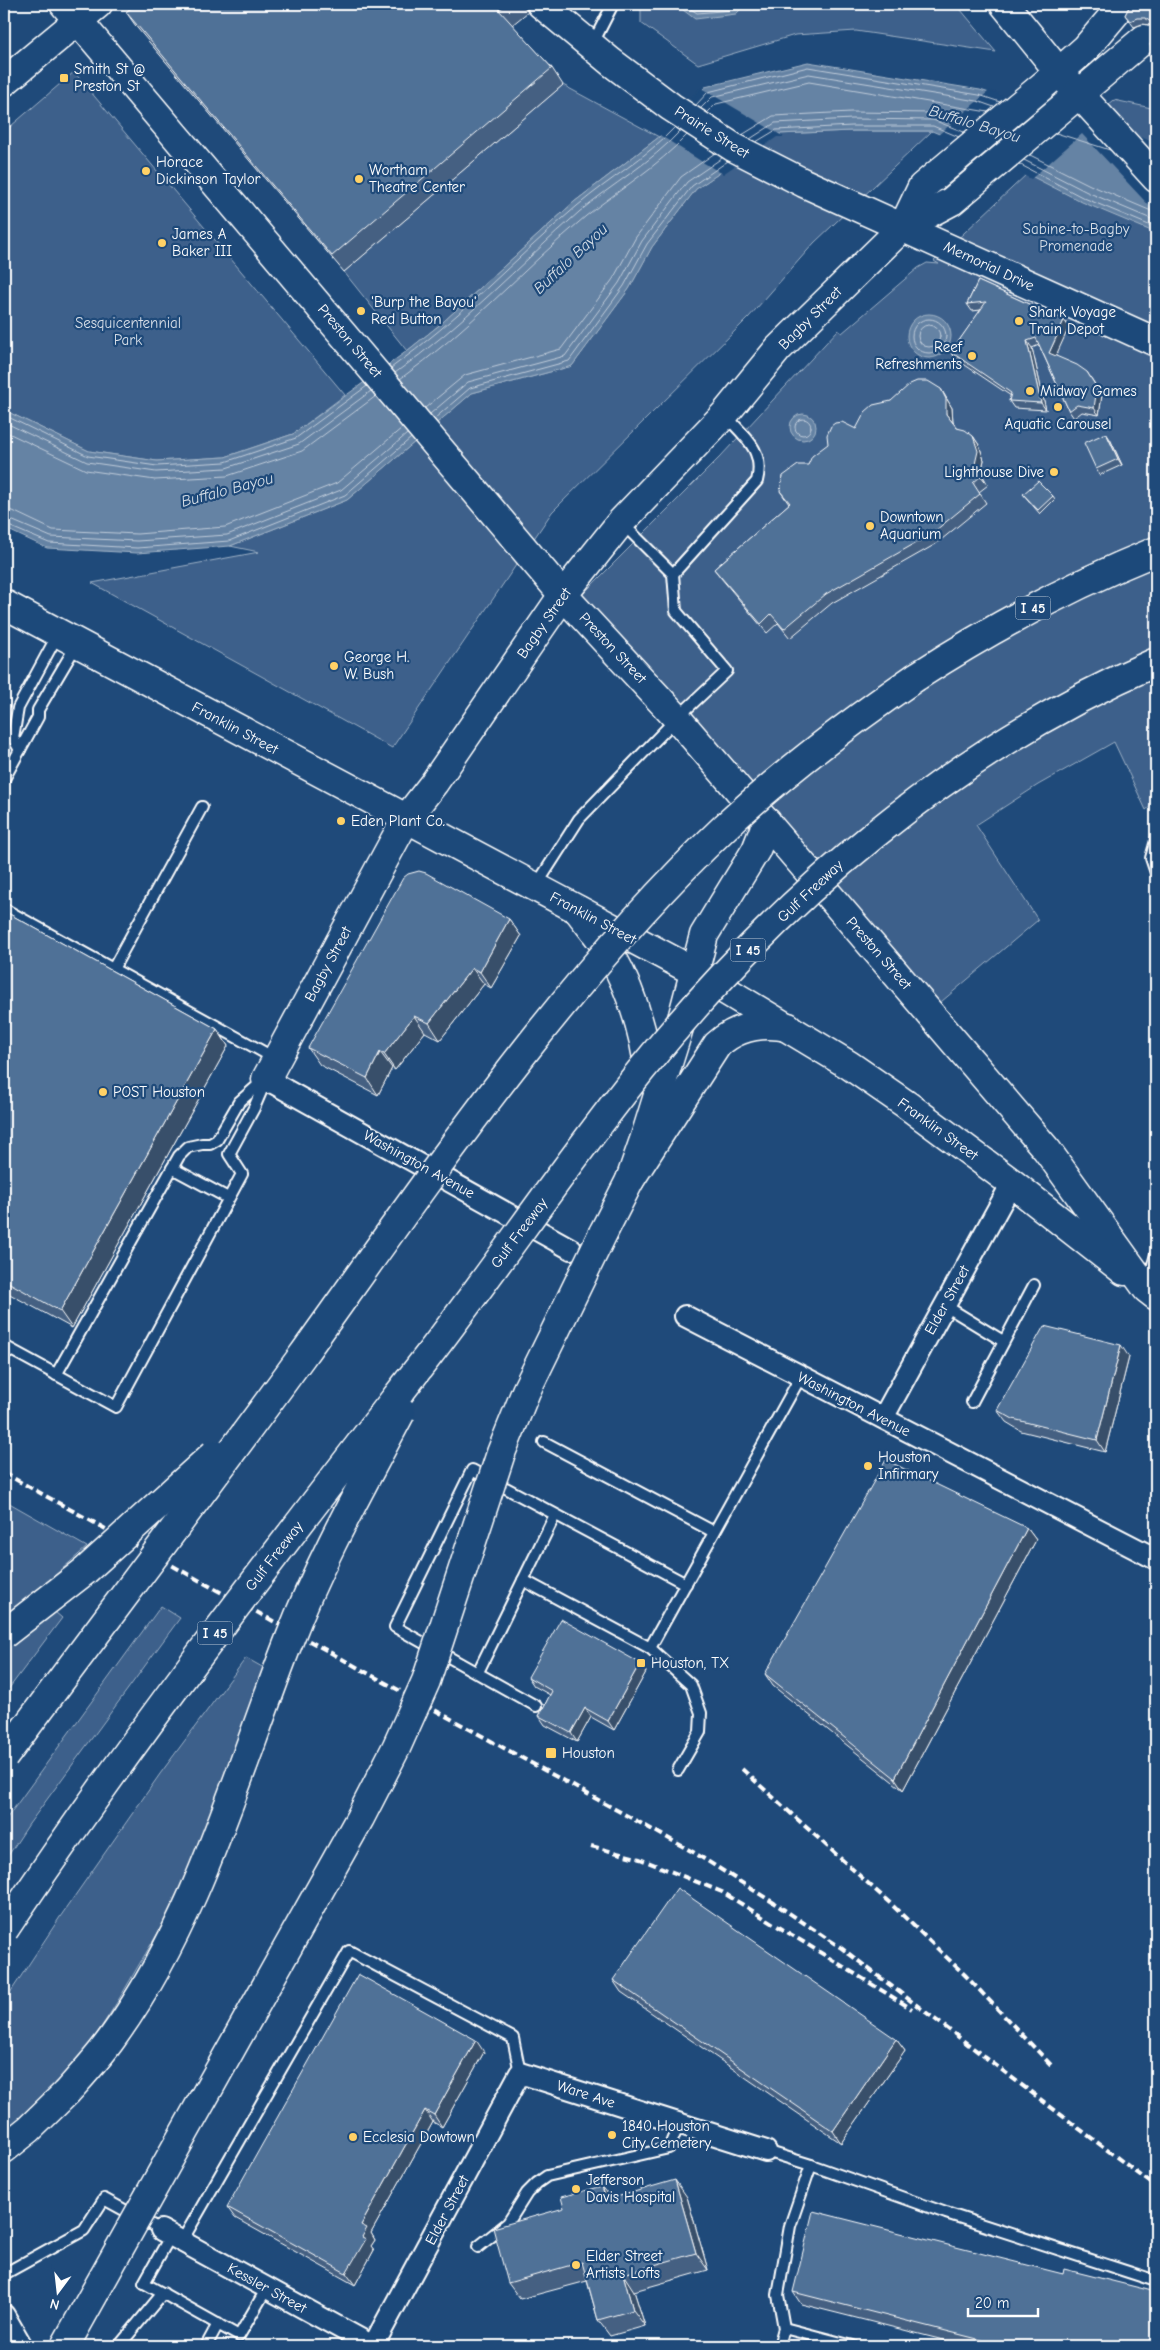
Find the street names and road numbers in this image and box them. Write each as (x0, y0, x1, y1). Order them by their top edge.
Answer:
street label: Prairie Street (671, 102, 753, 162)
street label: Memorial Drive (941, 237, 1038, 295)
street label: Bagby Street (775, 282, 846, 353)
street label: Preston Street (314, 301, 386, 382)
street label: Bagby Street (513, 584, 575, 662)
road number: I 45 (1016, 596, 1050, 620)
street label: Preston Street (576, 609, 651, 688)
street label: Franklin Street (189, 698, 282, 759)
street label: Gulf Freeway (773, 856, 847, 926)
street label: Franklin Street (547, 888, 640, 949)
street label: Preston Street (843, 913, 916, 994)
street label: Bagby Street (301, 923, 356, 1005)
road number: I 45 (730, 938, 766, 962)
street label: Franklin Street (894, 1094, 982, 1165)
street label: Washington Avenue (360, 1126, 478, 1202)
street label: Gulf Freeway (487, 1194, 551, 1272)
street label: Elder Street (921, 1262, 974, 1338)
street label: Washington Avenue (794, 1368, 914, 1440)
street label: Gulf Freeway (241, 1517, 307, 1594)
road number: I 45 (198, 1622, 232, 1645)
street label: Ware Ave (555, 2076, 618, 2112)
street label: Elder Street (421, 2171, 473, 2248)
street label: Kessler Street (224, 2259, 310, 2317)

